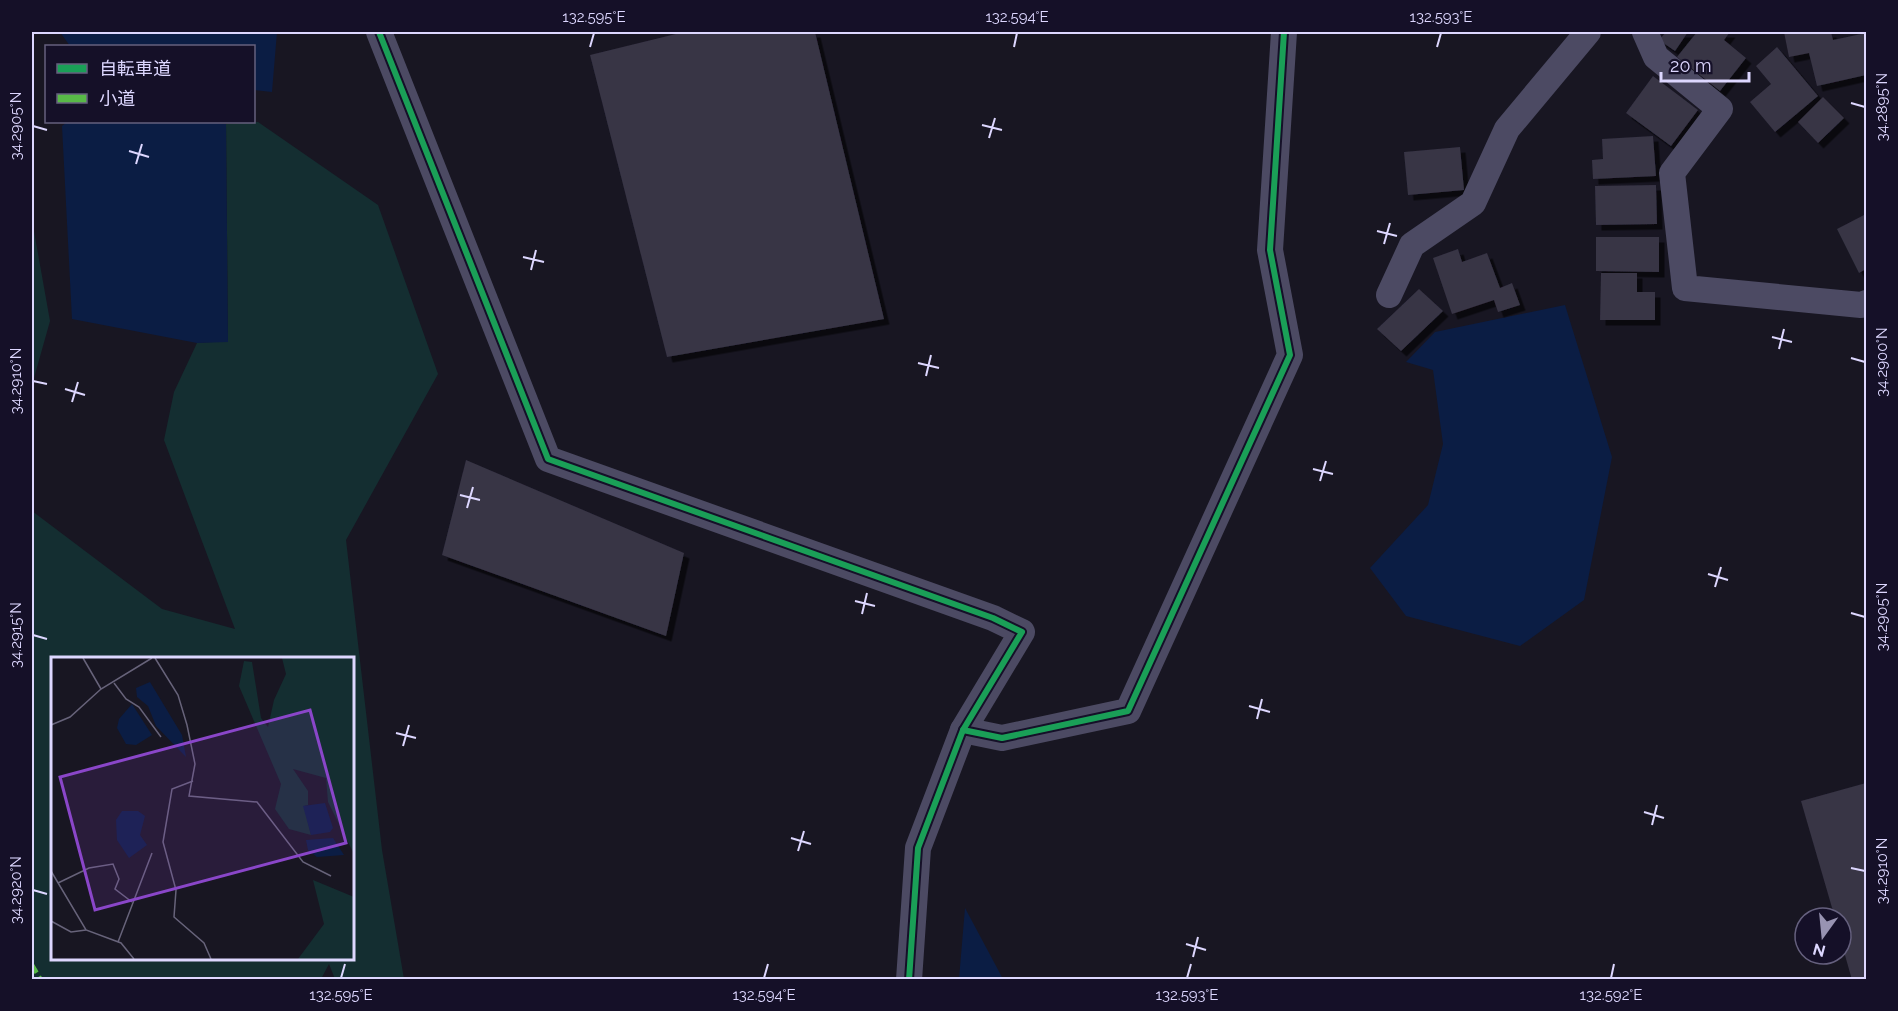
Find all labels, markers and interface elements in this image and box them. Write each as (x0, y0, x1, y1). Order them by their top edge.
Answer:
text: 132.595°E (562, 8, 626, 26)
text: 132.594°E (985, 8, 1049, 26)
text: 132.593°E (1410, 8, 1472, 26)
legend (45, 45, 255, 123)
scale bar (1661, 45, 1750, 83)
text: 20 m (1670, 55, 1712, 76)
text: 自転車道 (99, 58, 171, 79)
text: 34.2895°N (1873, 73, 1891, 141)
text: 小道 (99, 88, 135, 109)
text: 34.2905°N (7, 92, 25, 160)
text: 34.2900°N (1873, 327, 1891, 397)
text: 34.2910°N (7, 348, 25, 414)
text: 34.2905°N (1873, 583, 1891, 651)
text: 34.2915°N (7, 602, 25, 668)
inset map (51, 657, 354, 960)
text: 34.2910°N (1873, 838, 1891, 904)
text: 34.2920°N (7, 856, 25, 924)
north arrow (1793, 906, 1853, 966)
text: N (1811, 939, 1828, 961)
text: 132.595°E (309, 986, 373, 1004)
text: 132.594°E (732, 986, 796, 1004)
text: 132.593°E (1156, 986, 1218, 1004)
text: 132.592°E (1580, 986, 1642, 1004)

